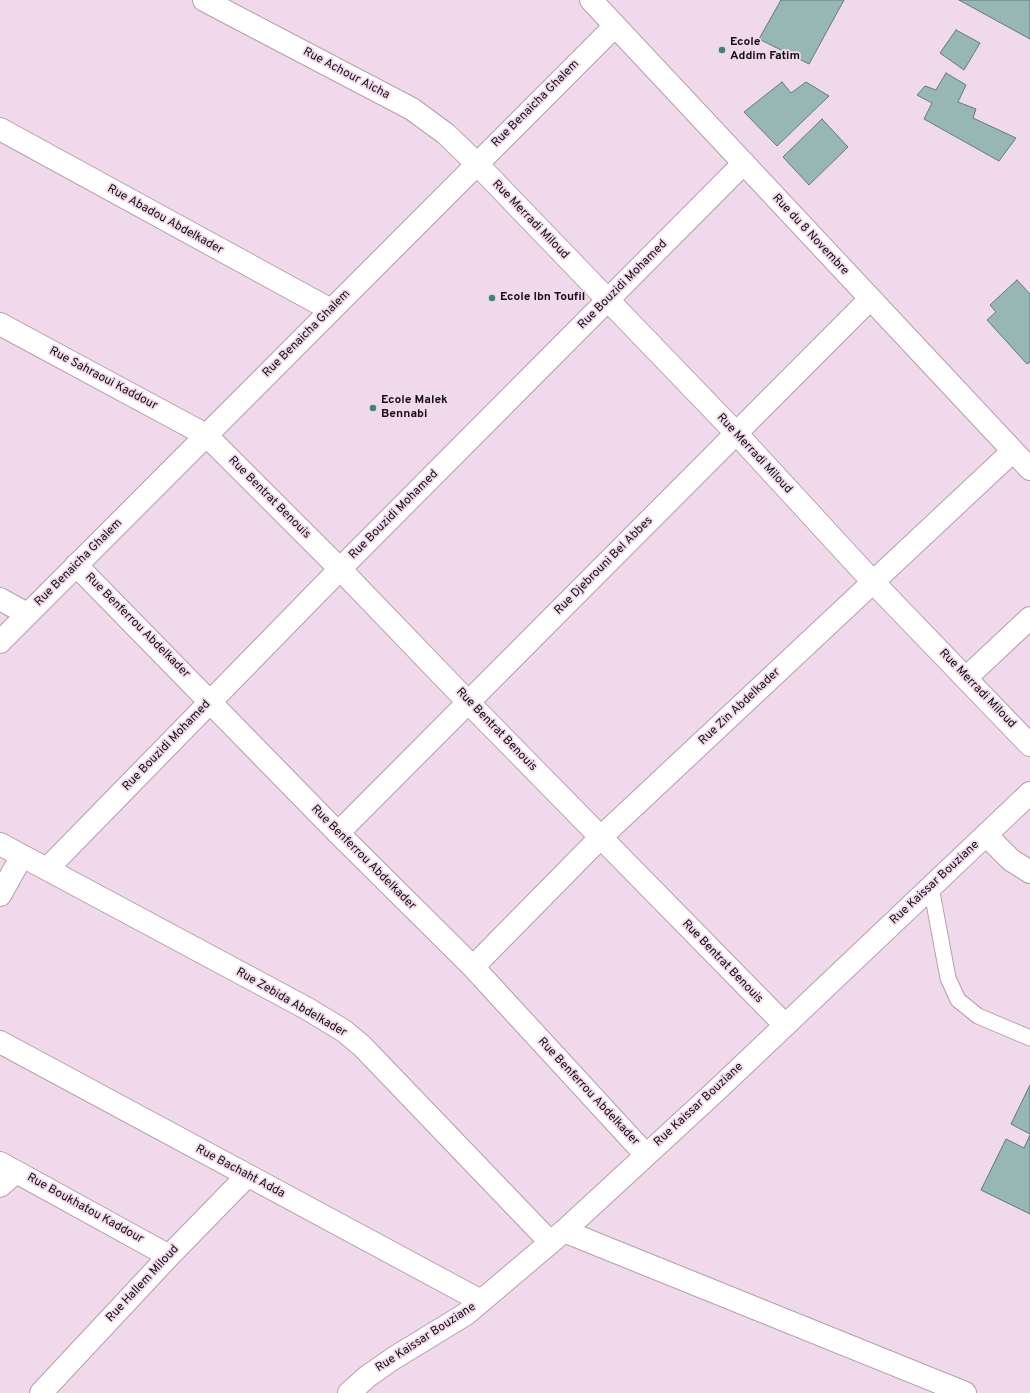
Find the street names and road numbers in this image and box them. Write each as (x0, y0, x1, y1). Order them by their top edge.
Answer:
street label: Rue Achour Aicha (300, 45, 392, 103)
street label: Rue Benaicha Ghalem (489, 57, 583, 151)
street label: Rue Merradi Miloud (489, 178, 571, 262)
street label: Rue Abadou Abdelkader (105, 182, 225, 258)
street label: Rue du 8 Novembre (769, 191, 851, 279)
street label: Rue Bouzidi Mohamed (575, 237, 671, 333)
street label: Rue Benaicha Ghalem (260, 287, 354, 381)
street label: Rue Sahraoui Kaddour (46, 344, 160, 414)
street label: Rue Merradi Miloud (713, 411, 795, 497)
street label: Rue Bentrat Benouis (225, 454, 313, 542)
street label: Rue Bouzidi Mohamed (346, 467, 442, 563)
street label: Rue Djebrouni Bel Abbes (552, 514, 656, 618)
street label: Rue Benaicha Ghalem (32, 516, 126, 610)
street label: Rue Benferrou Abdelkader (81, 570, 193, 682)
street label: Rue Merradi Miloud (936, 647, 1018, 731)
street label: Rue Zin Abdelkader (696, 666, 784, 748)
street label: Rue Bentrat Benouis (452, 685, 540, 775)
street label: Rue Bouzidi Mohamed (120, 698, 214, 794)
street label: Rue Benferrou Abdelkader (307, 802, 419, 914)
street label: Rue Kaissar Bouziane (888, 838, 982, 928)
street label: Rue Bentrat Benouis (678, 917, 766, 1007)
street label: Rue Zebida Abdelkader (233, 965, 349, 1041)
street label: Rue Benferrou Abdelkader (534, 1035, 642, 1149)
street label: Rue Kaissar Bouziane (652, 1060, 746, 1150)
street label: Rue Bachaht Adda (193, 1142, 287, 1202)
street label: Rue Boukhatou Kaddour (24, 1171, 146, 1247)
street label: Rue Hallem Miloud (104, 1243, 182, 1325)
street label: Rue Kaissar Bouziane (373, 1300, 479, 1376)

